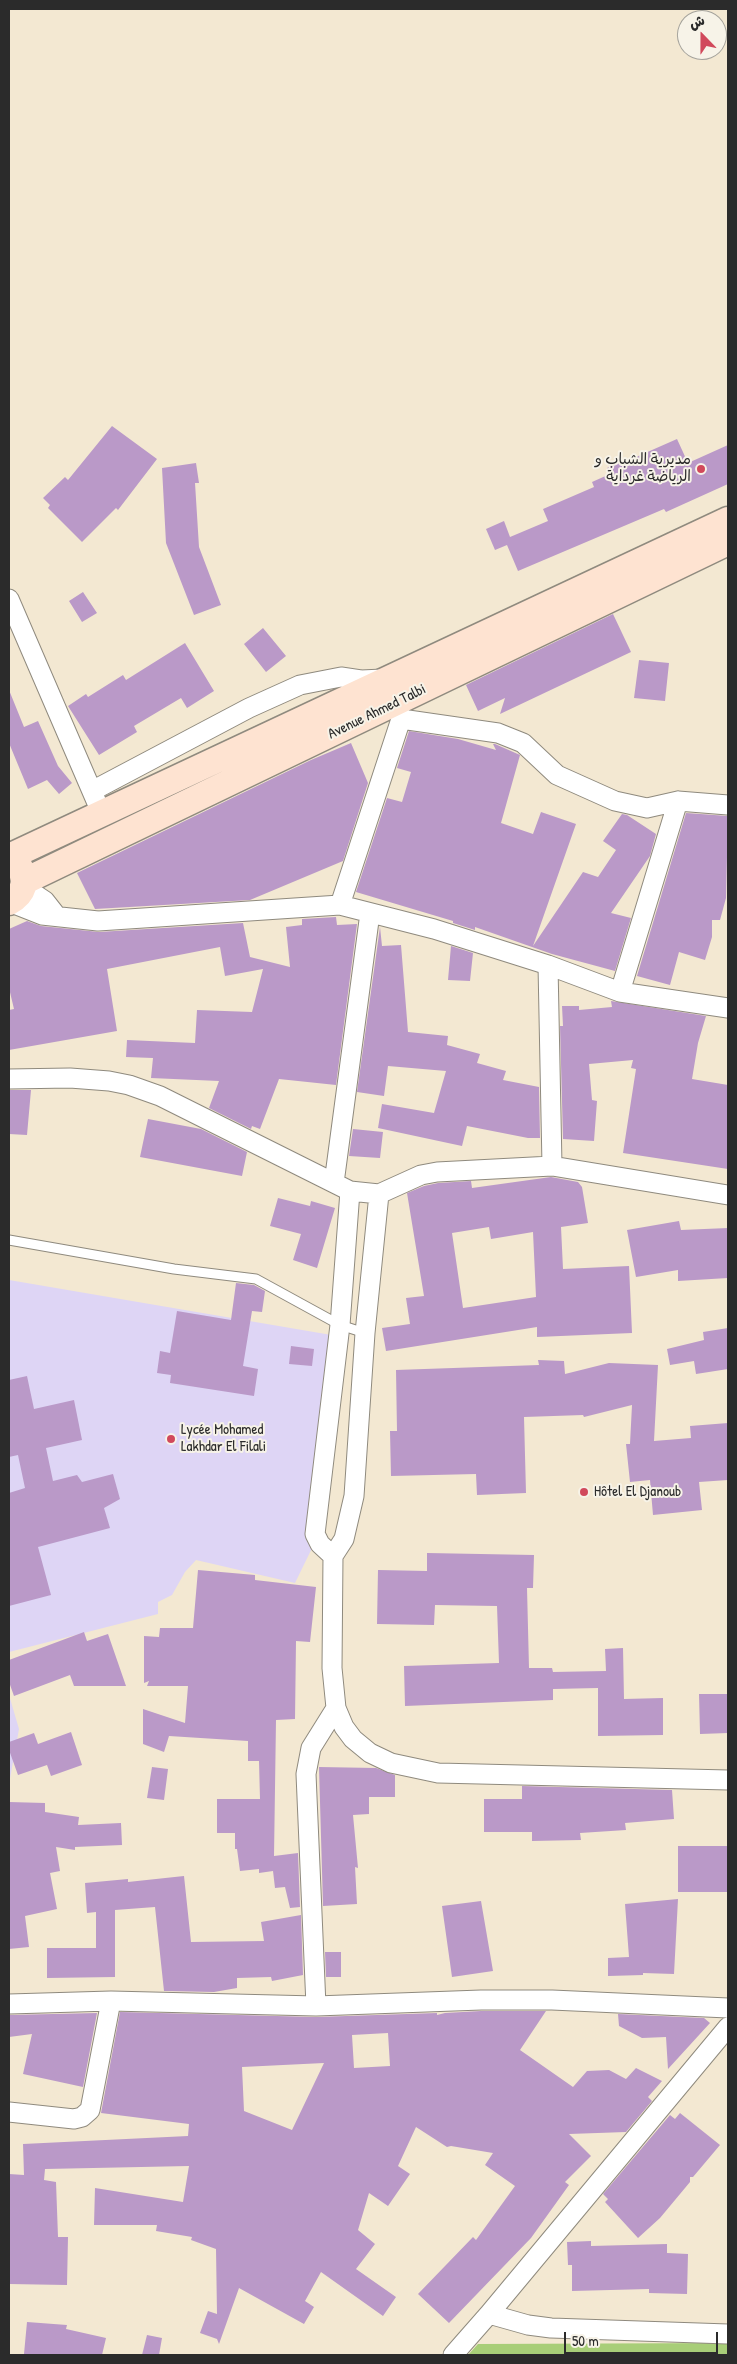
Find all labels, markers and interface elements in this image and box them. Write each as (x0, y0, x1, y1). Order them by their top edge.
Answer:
north arrow (677, 10, 727, 60)
text: ش (686, 10, 707, 33)
place label: مديرية الشباب و الرياضة غرداية (595, 451, 691, 486)
marker: مديرية الشباب و الرياضة غرداية (695, 463, 707, 475)
street label: Avenue Ahmed Talbi (325, 680, 429, 744)
place label: Lycée Mohamed Lakhdar El Filali (181, 1421, 266, 1456)
marker: Lycée Mohamed Lakhdar El Filali (165, 1433, 177, 1445)
place label: Hôtel El Djanoub (594, 1483, 681, 1501)
marker: Hôtel El Djanoub (578, 1486, 590, 1498)
scale bar (567, 2322, 721, 2354)
text: 50 m (572, 2330, 599, 2351)

